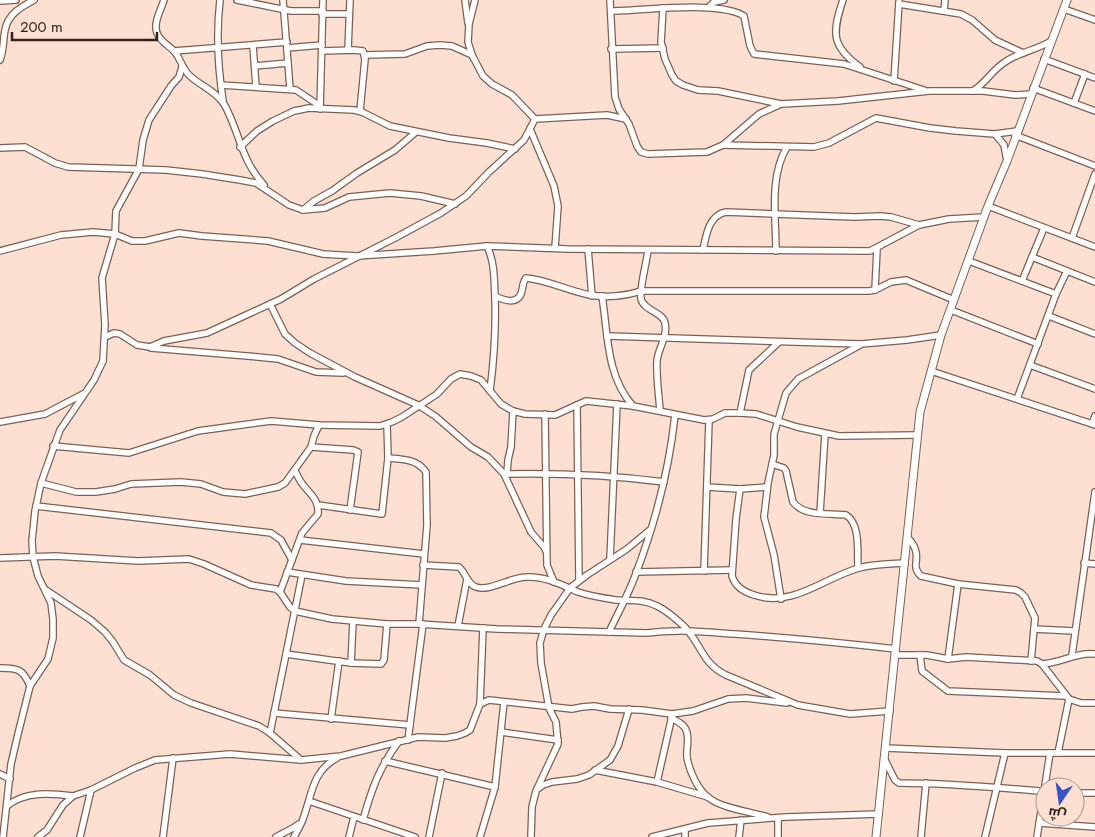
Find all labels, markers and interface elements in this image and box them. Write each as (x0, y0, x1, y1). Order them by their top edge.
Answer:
scale bar (12, 10, 158, 42)
text: 200 m (20, 16, 63, 38)
north arrow (1035, 777, 1085, 827)
text: ش (1046, 803, 1068, 826)

